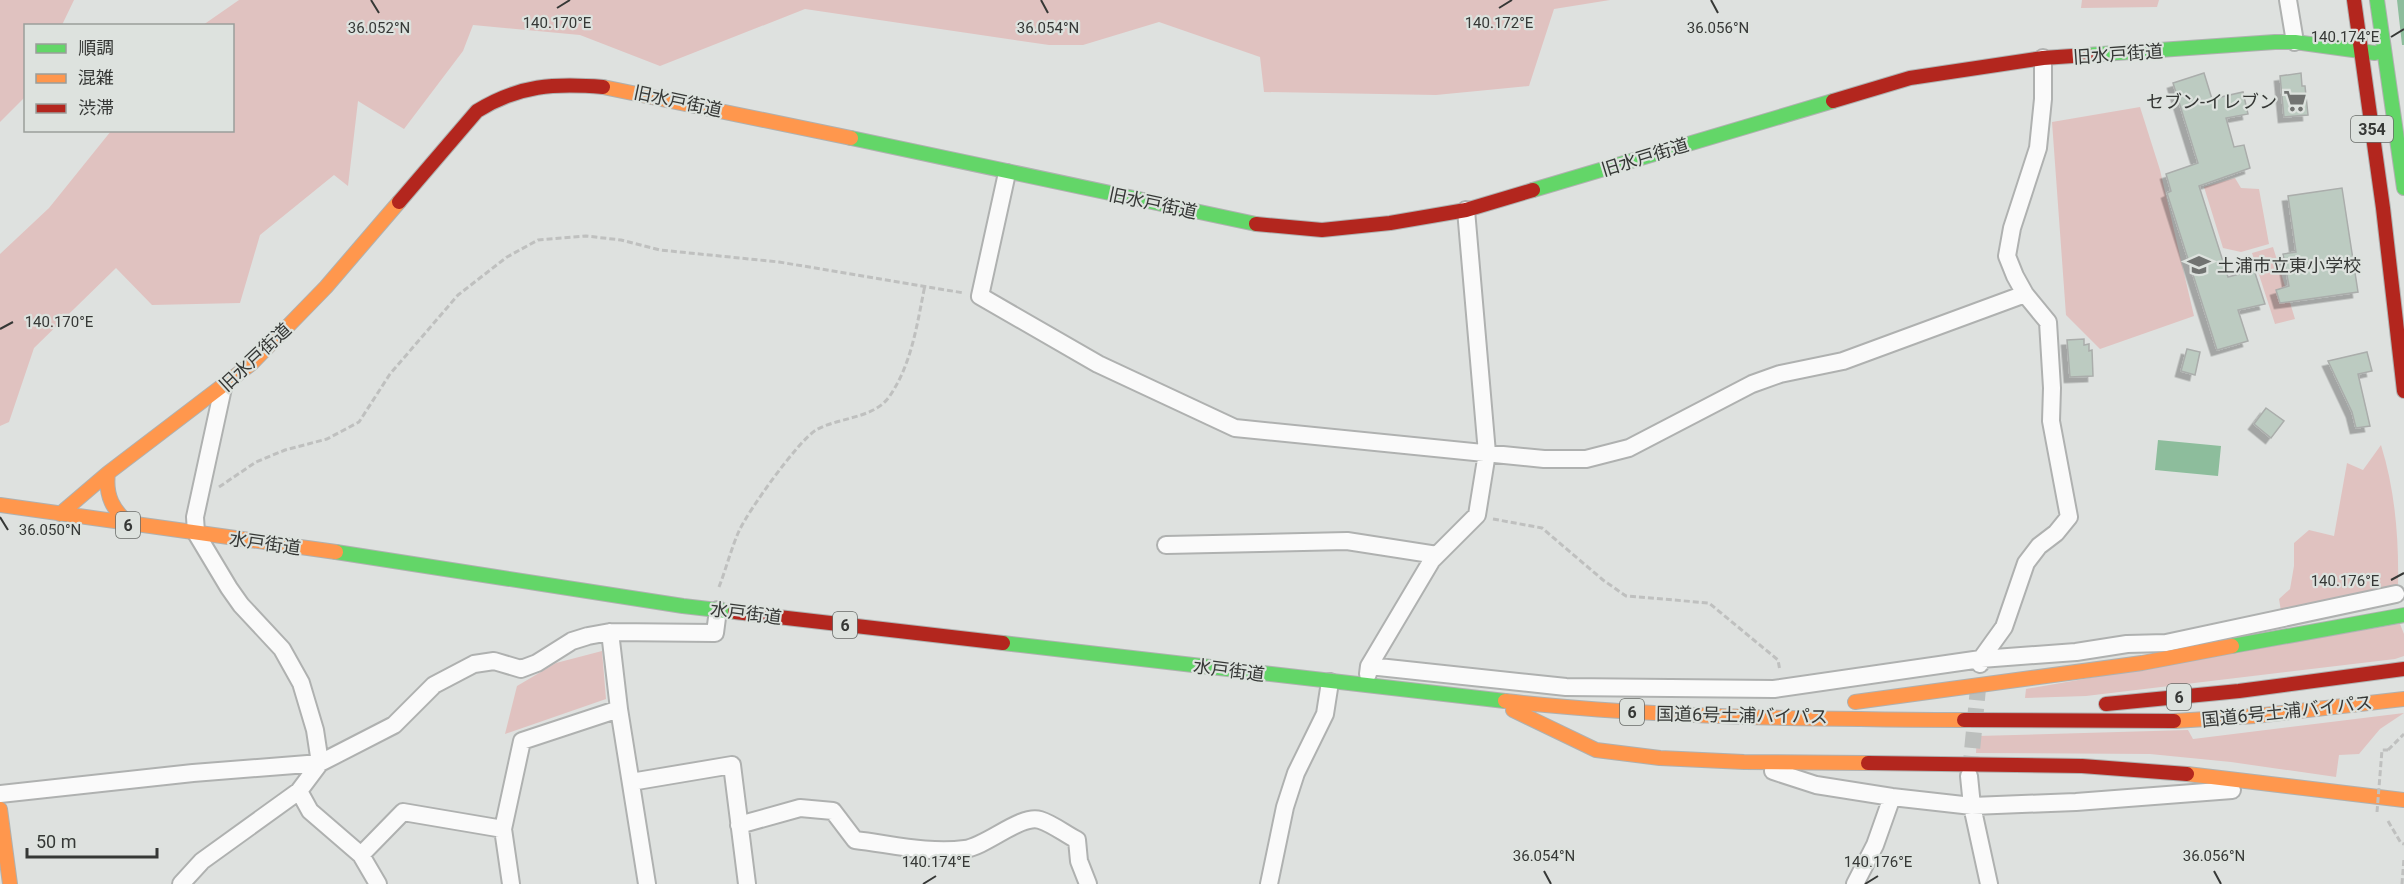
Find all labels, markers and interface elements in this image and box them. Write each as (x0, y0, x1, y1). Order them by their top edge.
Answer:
text: 140.170°E (523, 14, 592, 32)
text: 140.172°E (1465, 14, 1534, 32)
text: 36.052°N (348, 19, 410, 37)
text: 36.054°N (1017, 19, 1079, 37)
text: 36.056°N (1687, 19, 1749, 37)
legend (24, 24, 234, 132)
text: 140.174°E (2311, 28, 2380, 46)
text: 順調 (78, 37, 114, 58)
street label: 旧水戸街道 (2072, 40, 2164, 68)
text: 混雑 (78, 67, 114, 88)
street label: 旧水戸街道 (632, 81, 724, 121)
supermarket icon: セブン-イレブン (2282, 88, 2308, 114)
place label: セブン-イレブン (2146, 91, 2277, 112)
text: 渋滞 (78, 97, 114, 118)
road number: 354 (2351, 116, 2393, 142)
street label: 旧水戸街道 (1599, 134, 1691, 180)
street label: 旧水戸街道 (1107, 183, 1199, 223)
school or university icon: 土浦市立東小学校 (2186, 252, 2212, 278)
place label: 土浦市立東小学校 (2217, 255, 2361, 276)
text: 140.170°E (25, 313, 94, 331)
street label: 旧水戸街道 (215, 319, 295, 395)
road number: 6 (116, 512, 140, 538)
text: 36.050°N (19, 521, 81, 539)
street label: 水戸街道 (228, 528, 302, 558)
text: 140.176°E (2311, 572, 2380, 590)
street label: 水戸街道 (709, 598, 783, 628)
road number: 6 (833, 612, 857, 638)
street label: 水戸街道 (1192, 655, 1266, 685)
road number: 6 (2167, 684, 2191, 710)
street label: 国道6号土浦バイパス (2200, 692, 2374, 730)
road number: 6 (1620, 699, 1644, 725)
street label: 国道6号土浦バイパス (1656, 703, 1828, 727)
scale bar (27, 821, 158, 859)
text: 50 m (36, 831, 76, 852)
text: 36.054°N (1513, 847, 1575, 865)
text: 36.056°N (2183, 847, 2245, 865)
text: 140.174°E (902, 853, 971, 871)
text: 140.176°E (1844, 853, 1913, 871)

